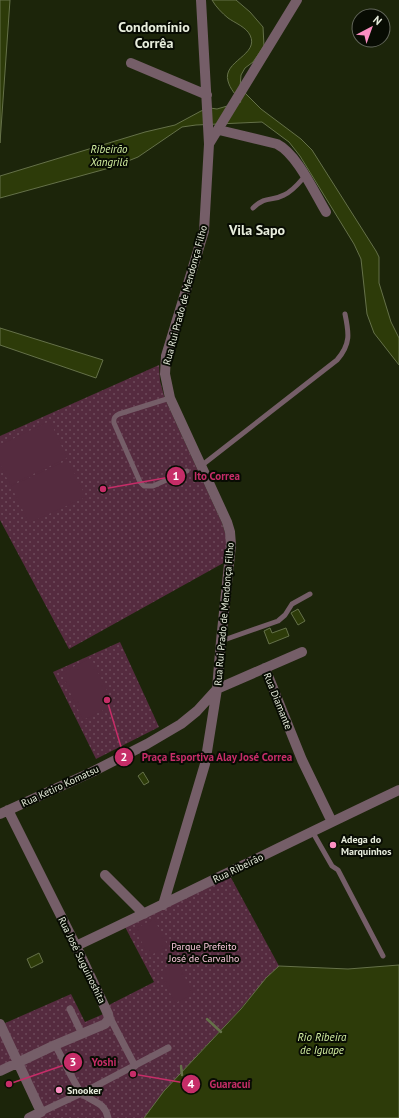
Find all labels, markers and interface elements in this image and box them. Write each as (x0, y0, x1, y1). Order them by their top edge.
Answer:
north arrow (351, 8, 391, 48)
text: N (370, 13, 385, 28)
district label: Condomínio Corrêa (118, 18, 190, 52)
water label: Ribeirão Xangrilá (89, 142, 128, 169)
district label: Vila Sapo (228, 221, 286, 239)
street label: Rua Rui Prado de Mendonça Filho (160, 224, 210, 366)
callout: Ito Correa (166, 464, 248, 487)
text: 1 (173, 468, 179, 483)
text: Ito Correa (194, 469, 240, 483)
street label: Rua Rui Prado de Mendonça Filho (211, 542, 237, 686)
street label: Rua Diamante (261, 671, 295, 731)
callout: Praça Esportiva Alay José Correa (114, 745, 301, 768)
text: 2 (121, 749, 127, 764)
text: Praça Esportiva Alay José Correa (142, 750, 292, 764)
street label: Rua Ketiro Komatsu (19, 762, 101, 810)
place label: Adega do Marquinhos (341, 833, 391, 858)
marker: Adega do Marquinhos (328, 840, 338, 850)
street label: Rua Ribeirão (211, 850, 265, 886)
street label: Rua José Suguinoshita (55, 915, 109, 1005)
park label: Parque Prefeito José de Carvalho (168, 940, 239, 965)
water label: Rio Ribeira de Iguape (298, 1030, 347, 1057)
callout: Yoshi (63, 1051, 124, 1074)
text: 3 (70, 1054, 76, 1069)
text: Yoshi (91, 1055, 116, 1069)
callout: Guaracuí (181, 1072, 258, 1095)
text: 4 (188, 1076, 195, 1091)
text: Guaracuí (209, 1077, 251, 1091)
place label: Snooker (67, 1084, 102, 1097)
marker: Snooker (54, 1085, 64, 1095)

